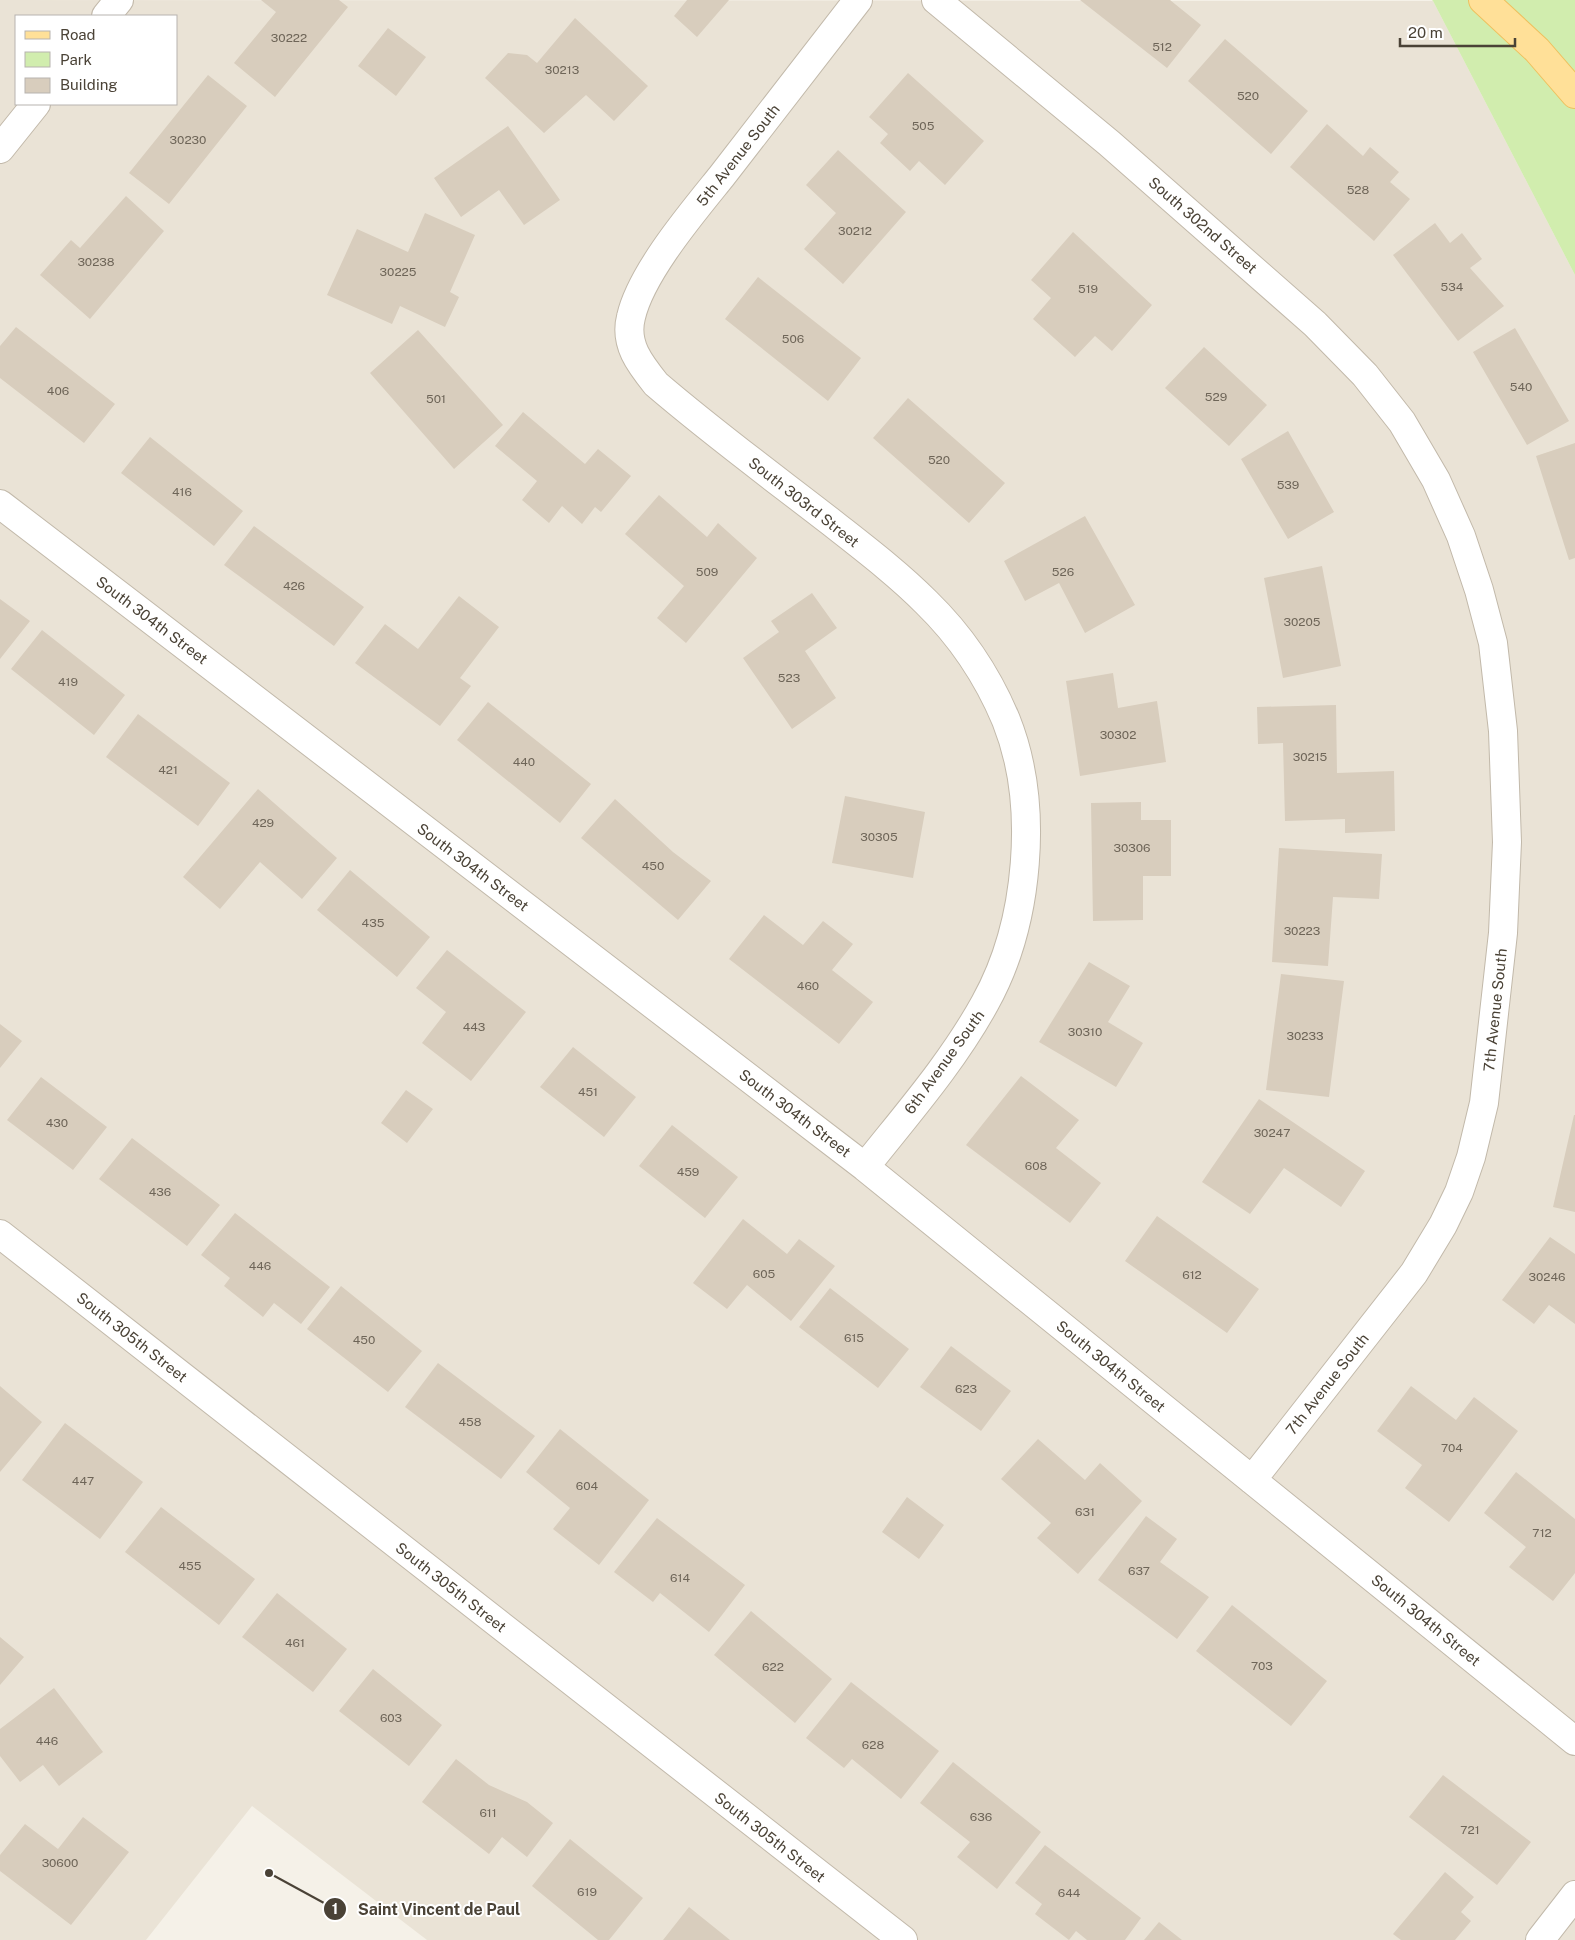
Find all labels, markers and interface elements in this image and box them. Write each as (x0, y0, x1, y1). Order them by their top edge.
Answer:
legend (15, 15, 178, 105)
scale bar (1400, 15, 1515, 47)
text: 20 m (1408, 24, 1443, 41)
text: Road (60, 26, 96, 43)
house number: 30222 (271, 31, 307, 45)
house number: 512 (1152, 40, 1172, 54)
text: Park (60, 51, 92, 68)
house number: 30213 (545, 63, 579, 77)
text: Building (60, 76, 118, 93)
house number: 520 (1237, 89, 1259, 103)
street label: 5th Avenue South (693, 101, 783, 209)
house number: 505 (912, 119, 935, 133)
house number: 30230 (170, 133, 206, 147)
street label: South 302nd Street (1145, 173, 1261, 277)
house number: 528 (1347, 183, 1370, 197)
house number: 30212 (838, 224, 872, 238)
house number: 30238 (77, 255, 115, 269)
house number: 30225 (380, 265, 417, 279)
house number: 534 (1441, 280, 1464, 294)
house number: 519 (1078, 282, 1098, 296)
house number: 506 (782, 332, 804, 346)
house number: 540 (1510, 380, 1532, 394)
house number: 406 (47, 384, 69, 398)
house number: 529 (1205, 390, 1227, 404)
house number: 501 (426, 392, 446, 406)
house number: 520 (928, 453, 950, 467)
street label: South 303rd Street (745, 454, 863, 550)
house number: 539 (1277, 478, 1299, 492)
house number: 416 (172, 485, 192, 499)
house number: 509 (696, 565, 718, 579)
house number: 526 (1052, 565, 1074, 579)
street label: South 304th Street (93, 573, 211, 668)
house number: 426 (283, 579, 305, 593)
house number: 30205 (1283, 615, 1321, 629)
house number: 523 (778, 671, 800, 685)
house number: 419 (58, 675, 78, 689)
house number: 30302 (1100, 728, 1136, 742)
house number: 30215 (1293, 750, 1328, 764)
house number: 440 (513, 755, 535, 769)
house number: 421 (158, 763, 178, 777)
house number: 429 (252, 816, 274, 830)
street label: South 304th Street (414, 820, 532, 915)
house number: 30305 (860, 830, 898, 844)
house number: 30306 (1114, 841, 1150, 855)
house number: 450 (642, 859, 664, 873)
house number: 435 (362, 916, 385, 930)
house number: 30223 (1284, 924, 1320, 938)
street label: 7th Avenue South (1480, 947, 1510, 1073)
house number: 460 (797, 979, 819, 993)
street label: 6th Avenue South (901, 1007, 987, 1117)
house number: 443 (463, 1020, 485, 1034)
house number: 30310 (1068, 1025, 1102, 1039)
house number: 30233 (1286, 1029, 1324, 1043)
street label: South 304th Street (736, 1066, 854, 1161)
house number: 451 (578, 1085, 598, 1099)
house number: 430 (46, 1116, 68, 1130)
house number: 30247 (1254, 1126, 1290, 1140)
house number: 608 (1025, 1159, 1047, 1173)
house number: 459 (677, 1165, 699, 1179)
house number: 436 (149, 1185, 171, 1199)
house number: 446 (249, 1259, 271, 1273)
house number: 605 (753, 1267, 776, 1281)
house number: 612 (1182, 1268, 1202, 1282)
house number: 30246 (1529, 1270, 1566, 1284)
street label: South 305th Street (73, 1289, 191, 1385)
street label: South 304th Street (1053, 1317, 1169, 1415)
street label: 7th Avenue South (1282, 1330, 1372, 1438)
house number: 615 (844, 1331, 864, 1345)
house number: 450 (353, 1333, 375, 1347)
house number: 623 (955, 1382, 977, 1396)
house number: 458 (459, 1415, 482, 1429)
house number: 704 (1441, 1441, 1463, 1455)
house number: 447 (72, 1474, 94, 1488)
house number: 604 (576, 1479, 599, 1493)
house number: 631 (1075, 1505, 1095, 1519)
house number: 712 (1532, 1526, 1552, 1540)
street label: South 305th Street (392, 1539, 510, 1635)
house number: 455 (179, 1559, 202, 1573)
house number: 637 (1128, 1564, 1150, 1578)
house number: 614 (670, 1571, 690, 1585)
street label: South 304th Street (1368, 1571, 1484, 1669)
house number: 461 (285, 1636, 305, 1650)
house number: 703 (1251, 1659, 1273, 1673)
house number: 622 (762, 1660, 784, 1674)
house number: 603 (380, 1711, 402, 1725)
house number: 446 (36, 1734, 58, 1748)
house number: 628 (862, 1738, 884, 1752)
street label: South 305th Street (711, 1789, 829, 1885)
house number: 611 (479, 1806, 497, 1820)
house number: 636 (970, 1810, 992, 1824)
house number: 721 (1460, 1823, 1480, 1837)
house number: 30600 (42, 1856, 78, 1870)
house number: 619 (577, 1885, 597, 1899)
house number: 644 (1058, 1886, 1081, 1900)
callout: Saint Vincent de Paul (322, 1894, 530, 1925)
text: 1 (332, 1900, 338, 1917)
text: Saint Vincent de Paul (358, 1900, 520, 1919)

